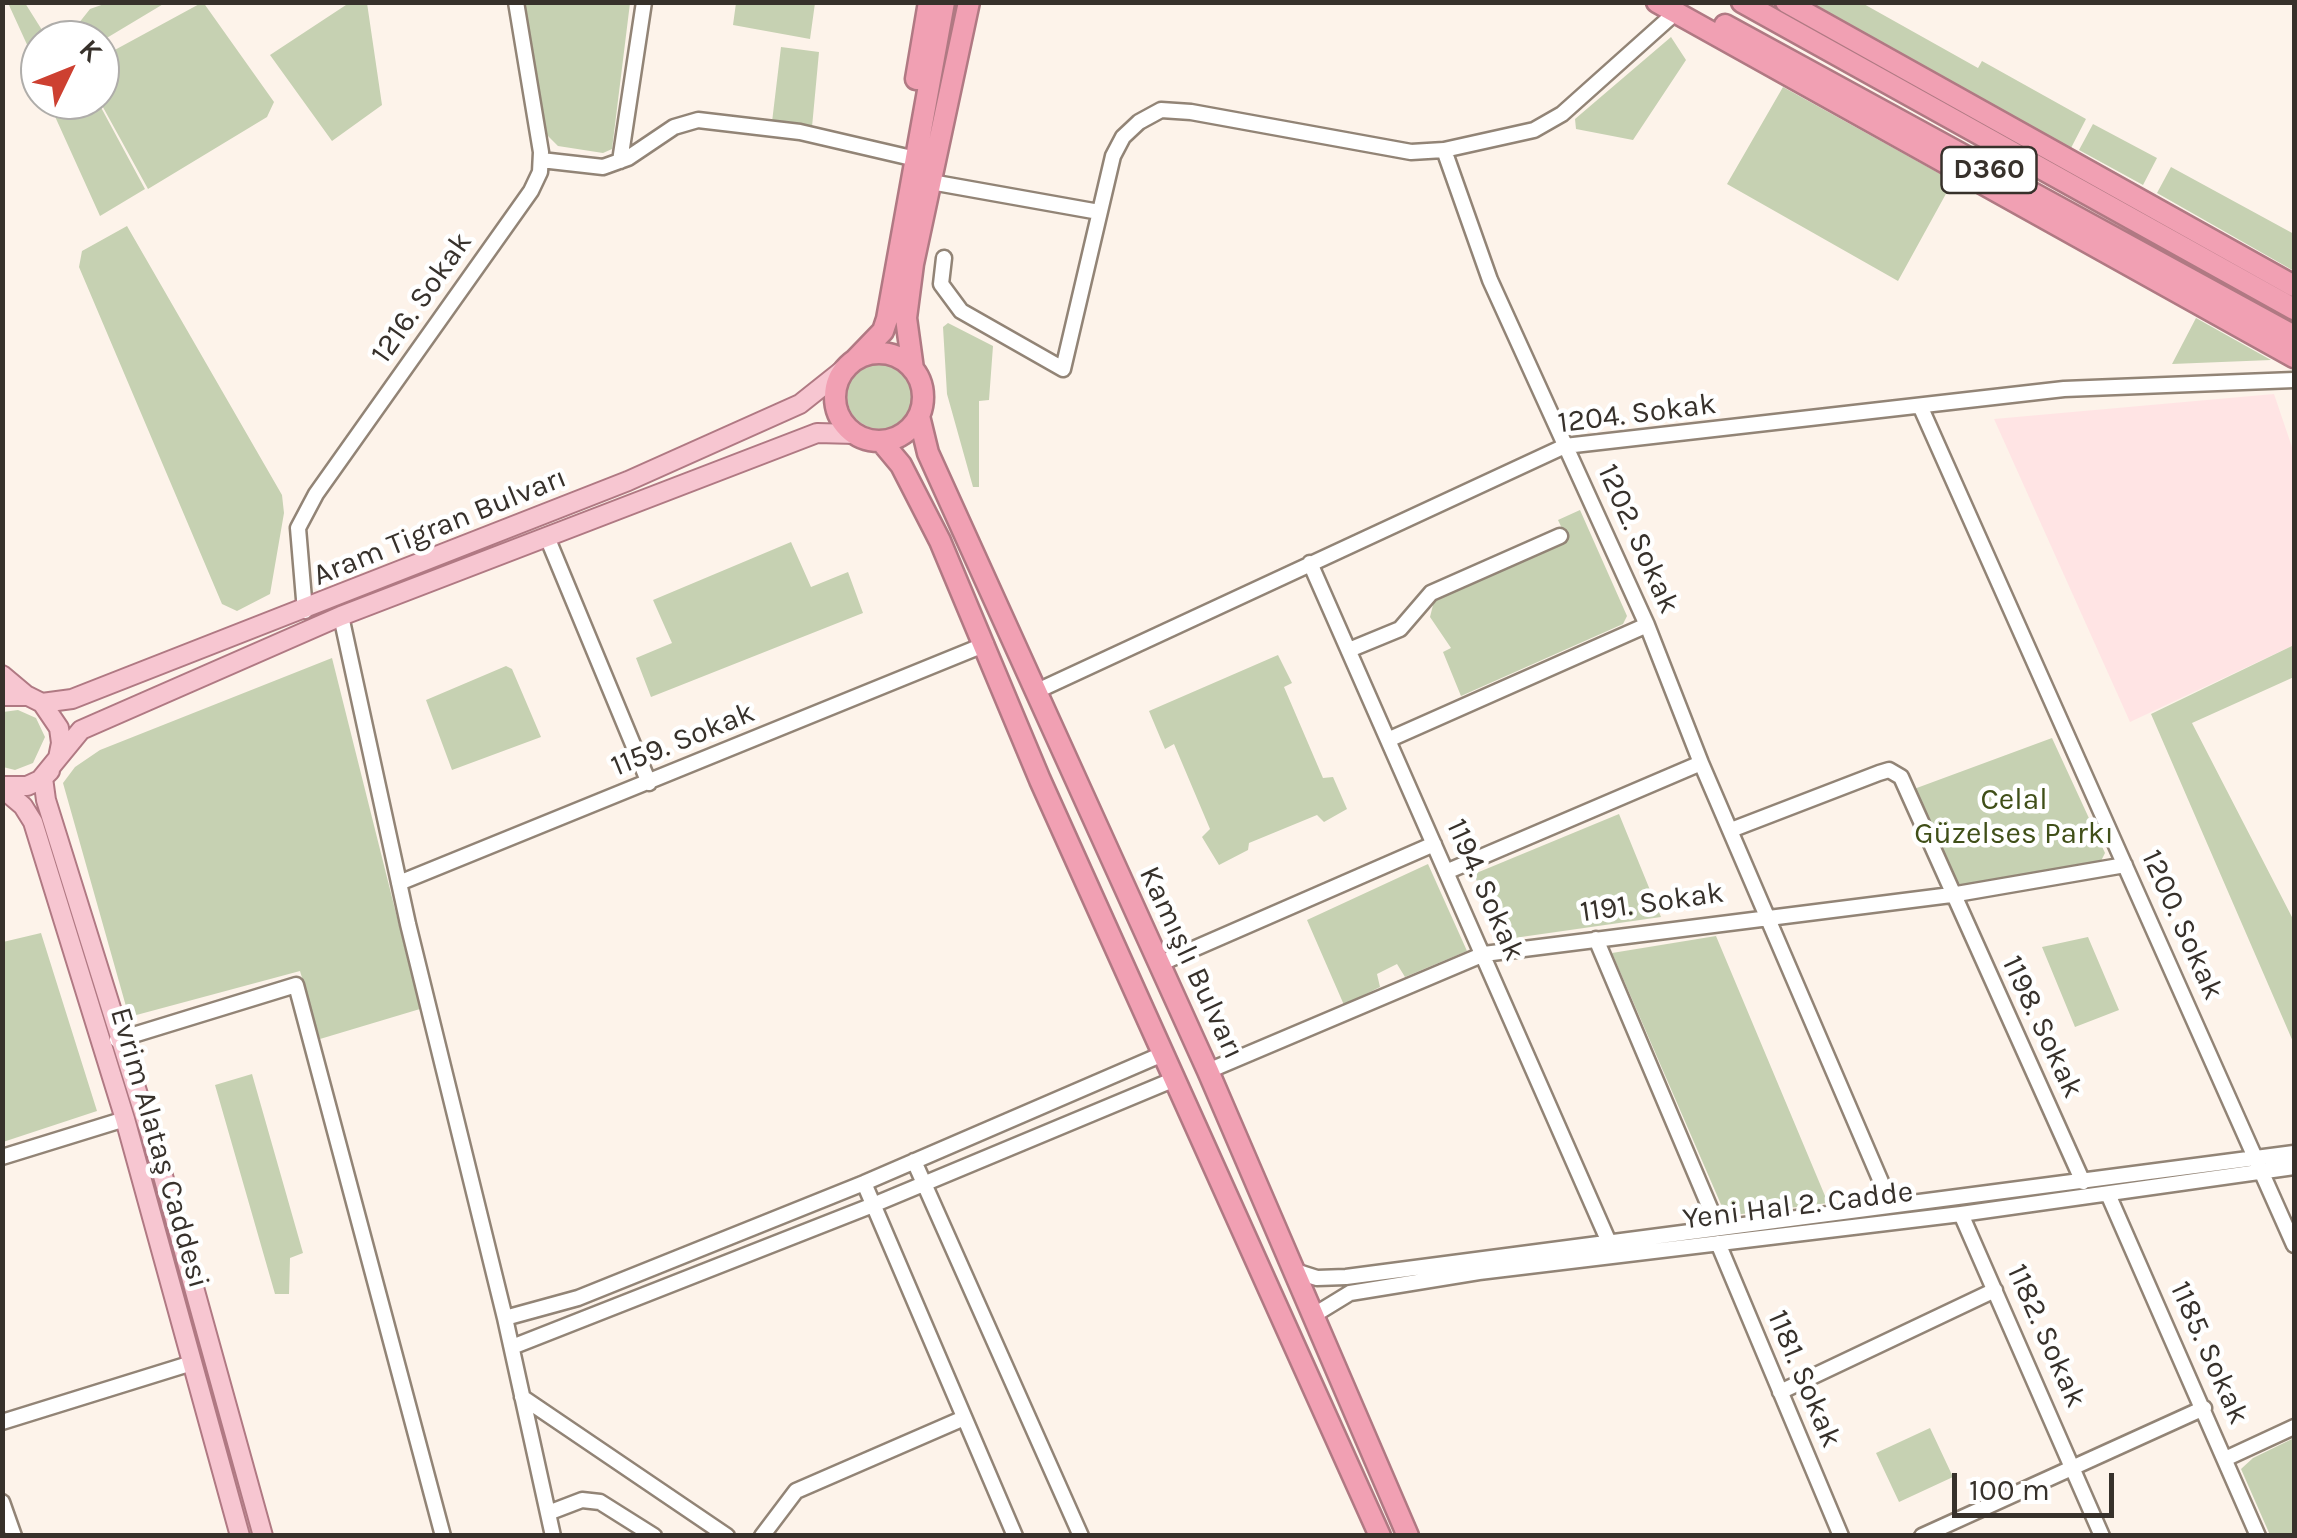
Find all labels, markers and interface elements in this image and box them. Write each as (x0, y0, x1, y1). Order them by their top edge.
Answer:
north arrow (20, 20, 120, 120)
text: K (73, 33, 109, 69)
road number: D360 (1942, 147, 2036, 193)
street label: 1216. Sokak (364, 226, 480, 370)
street label: 1204. Sokak (1556, 386, 1718, 442)
street label: 1202. Sokak (1589, 459, 1687, 619)
street label: Aram Tigran Bulvarı (308, 460, 572, 594)
street label: 1159. Sokak (606, 695, 760, 785)
park label: Celal Güzelses Parkı (1914, 782, 2114, 852)
street label: 1194. Sokak (1438, 814, 1532, 966)
street label: 1200. Sokak (2133, 844, 2231, 1006)
street label: Kamışlı Bulvarı (1131, 861, 1251, 1065)
street label: 1191. Sokak (1578, 875, 1726, 931)
street label: 1198. Sokak (1993, 950, 2091, 1104)
street label: Evrim Alataş Caddesi (102, 1004, 216, 1292)
street label: Yeni Hal 2. Cadde (1681, 1174, 1915, 1238)
street label: 1182. Sokak (1998, 1259, 2094, 1413)
street label: 1185. Sokak (2162, 1276, 2256, 1430)
street label: 1181. Sokak (1759, 1305, 1849, 1453)
scale bar (1957, 1453, 2120, 1515)
text: 100 m (1969, 1472, 2050, 1508)

